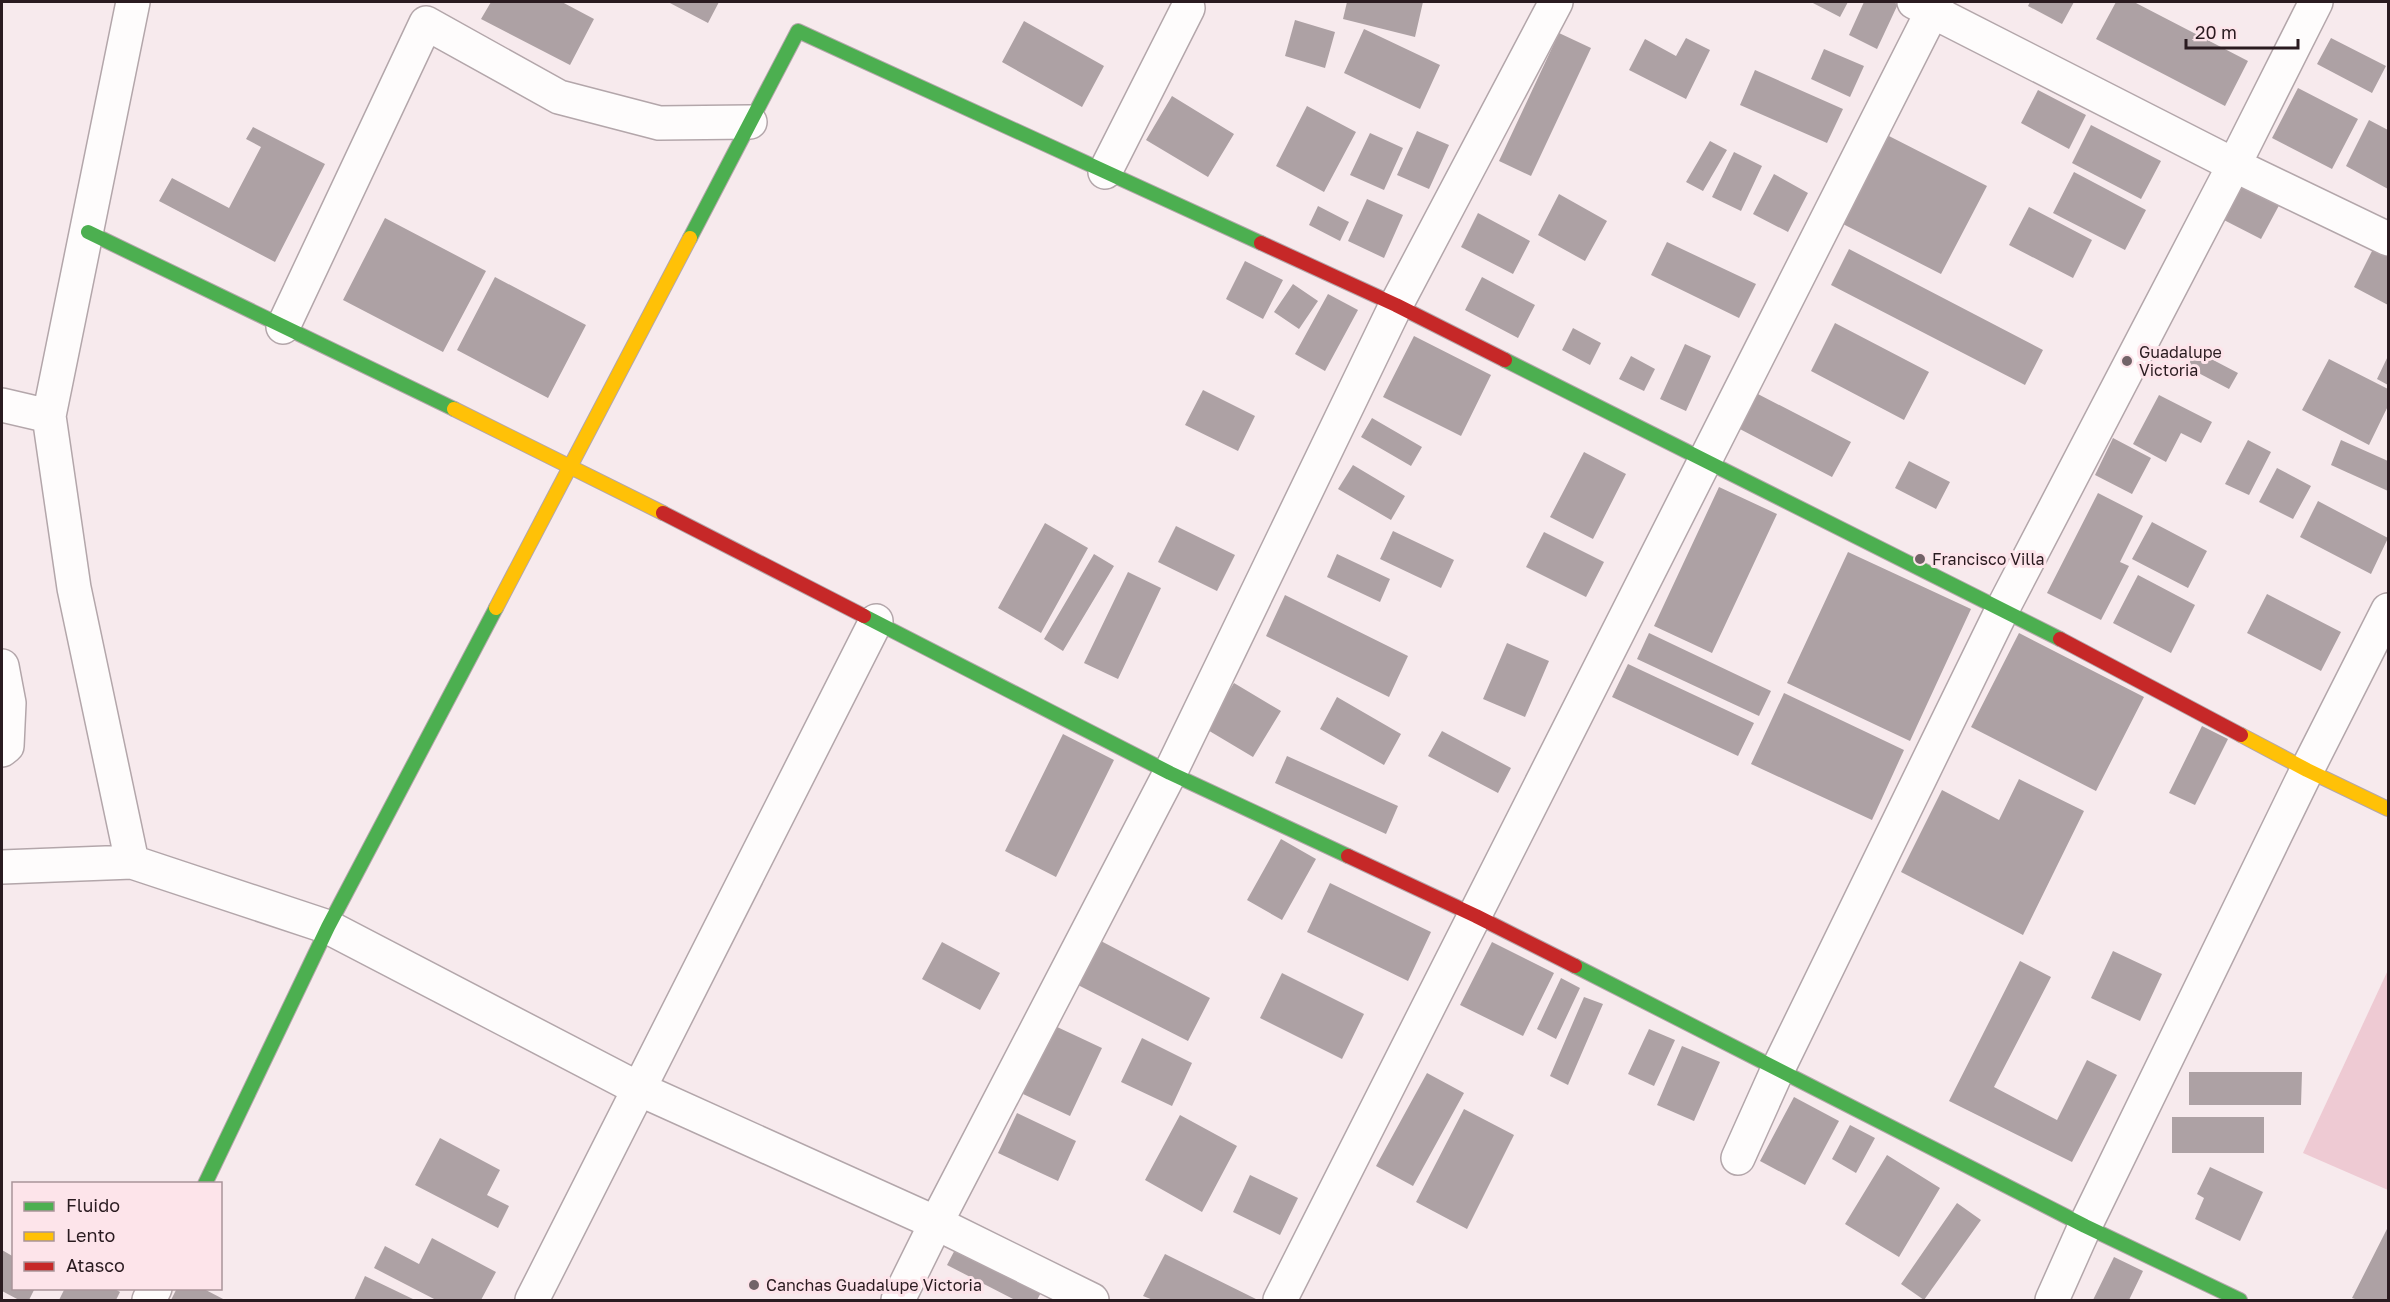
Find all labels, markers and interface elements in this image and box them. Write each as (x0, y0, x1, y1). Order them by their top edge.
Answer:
scale bar (2186, 12, 2298, 50)
text: 20 m (2195, 21, 2237, 43)
place label: Guadalupe Victoria (2139, 342, 2222, 380)
marker: Guadalupe Victoria (2120, 354, 2134, 368)
place label: Francisco Villa (1932, 549, 2045, 569)
marker: Francisco Villa (1913, 552, 1927, 566)
legend (12, 1182, 222, 1290)
text: Fluido (66, 1194, 120, 1216)
text: Lento (66, 1224, 115, 1246)
text: Atasco (66, 1254, 125, 1276)
place label: Canchas Guadalupe Victoria (766, 1275, 982, 1295)
marker: Canchas Guadalupe Victoria (747, 1278, 761, 1292)

